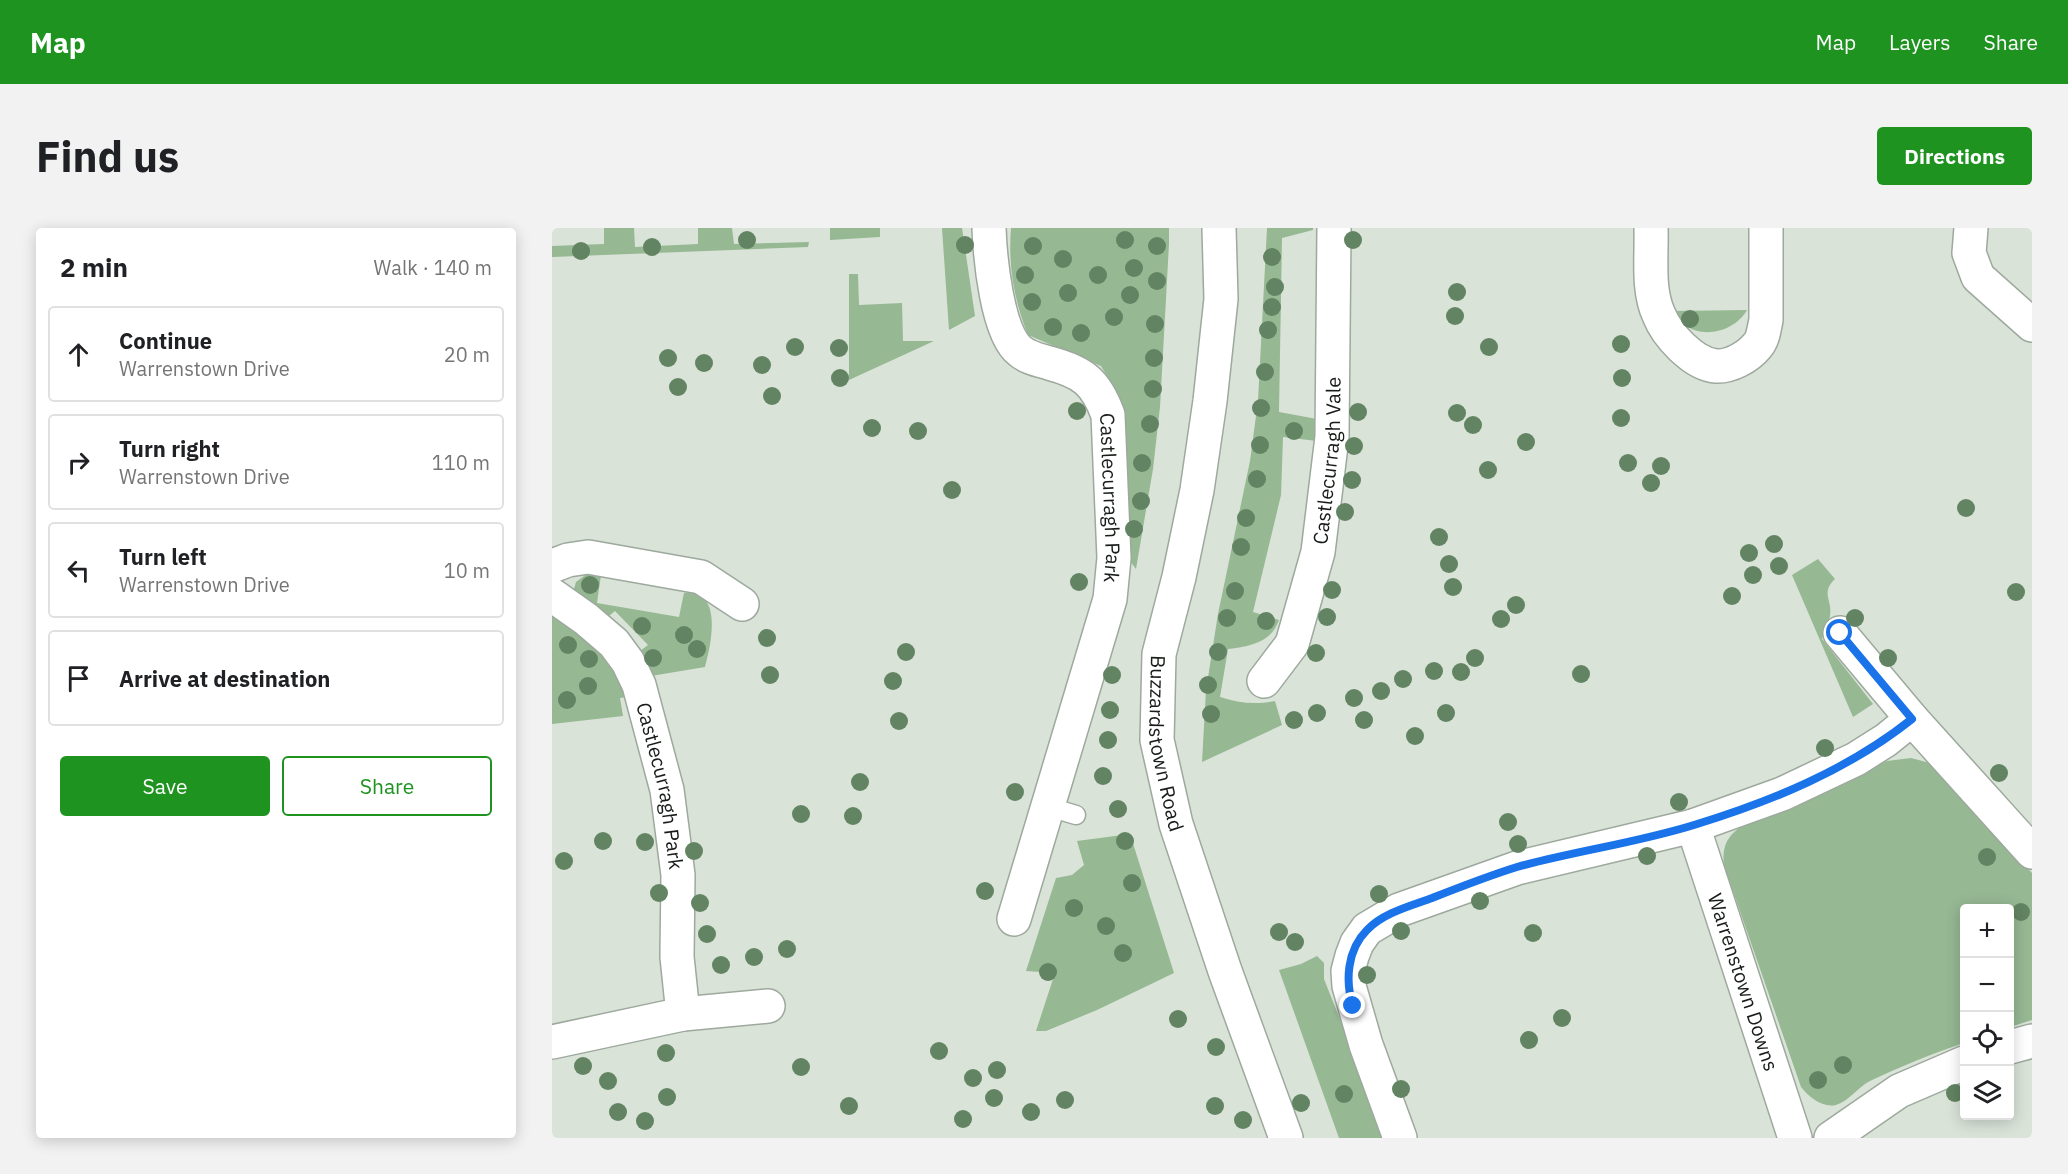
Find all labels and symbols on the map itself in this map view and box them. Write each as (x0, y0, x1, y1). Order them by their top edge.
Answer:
street label: Castlecurragh Vale (1306, 377, 1346, 546)
street label: Castlecurragh Park (1094, 412, 1128, 585)
route start (1826, 619, 1852, 645)
street label: Buzzardstown Road (1143, 655, 1191, 835)
street label: Castlecurragh Park (631, 699, 691, 871)
street label: Warrenstown Downs (1702, 890, 1786, 1074)
route end (1339, 992, 1365, 1018)

